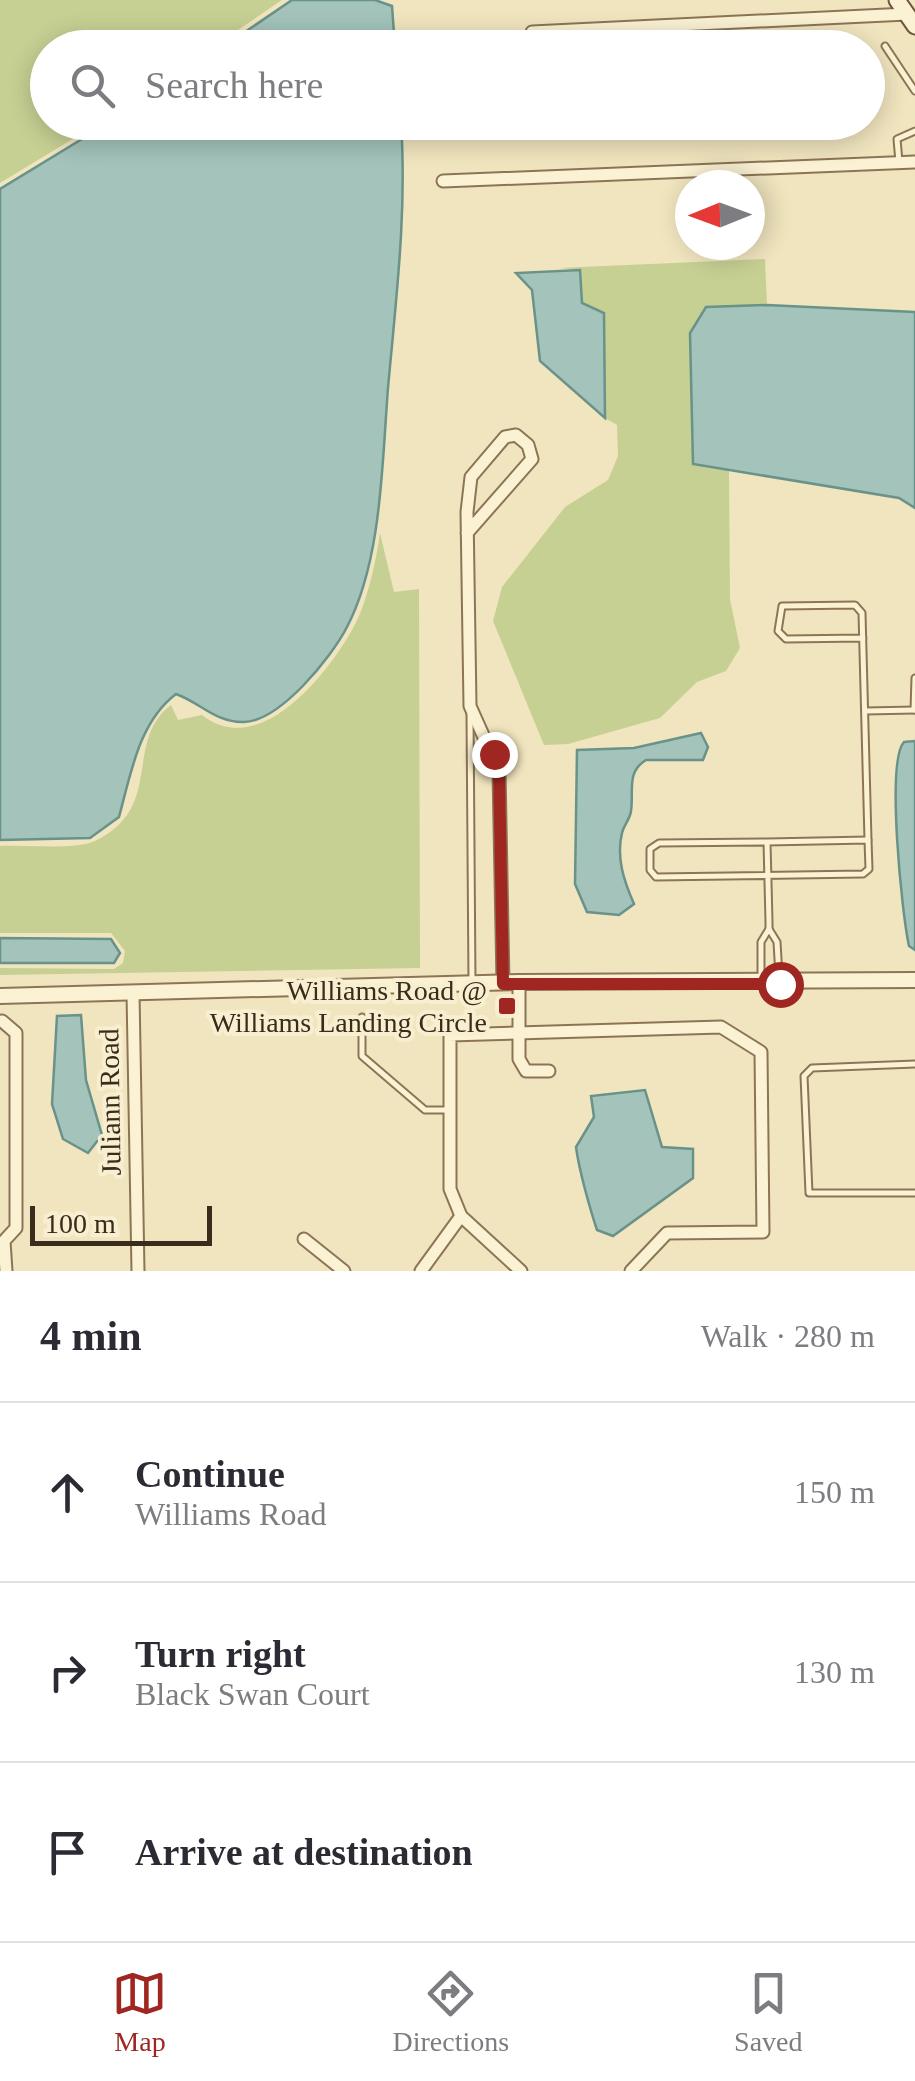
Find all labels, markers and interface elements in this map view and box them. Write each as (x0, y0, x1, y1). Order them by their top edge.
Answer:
search box (30, 30, 885, 140)
icon: search (65, 58, 120, 113)
text: Search here (145, 64, 323, 106)
north arrow (675, 170, 765, 260)
route end (472, 732, 518, 778)
route start (758, 962, 804, 1008)
place label: Williams Road @ Williams Landing Circle (210, 975, 487, 1038)
marker: Williams Road @ Williams Landing Circle (496, 995, 518, 1017)
street label: Juliann Road (93, 1028, 127, 1176)
scale bar (30, 1201, 212, 1246)
text: 100 m (45, 1208, 116, 1239)
text: 4 min (40, 1313, 142, 1359)
text: Walk · 280 m (701, 1318, 875, 1354)
text: Continue (135, 1453, 285, 1495)
icon: ahead (40, 1465, 95, 1520)
text: 150 m (794, 1474, 875, 1510)
text: Williams Road (135, 1496, 327, 1532)
text: Turn right (135, 1633, 306, 1675)
icon: right (40, 1645, 95, 1700)
text: 130 m (794, 1654, 875, 1690)
text: Black Swan Court (135, 1676, 370, 1712)
icon: arrive (40, 1825, 95, 1880)
text: Arrive at destination (135, 1831, 473, 1873)
tab: Map (112, 1966, 167, 2058)
tab: Directions (392, 1966, 509, 2058)
tab: Saved (734, 1966, 803, 2058)

